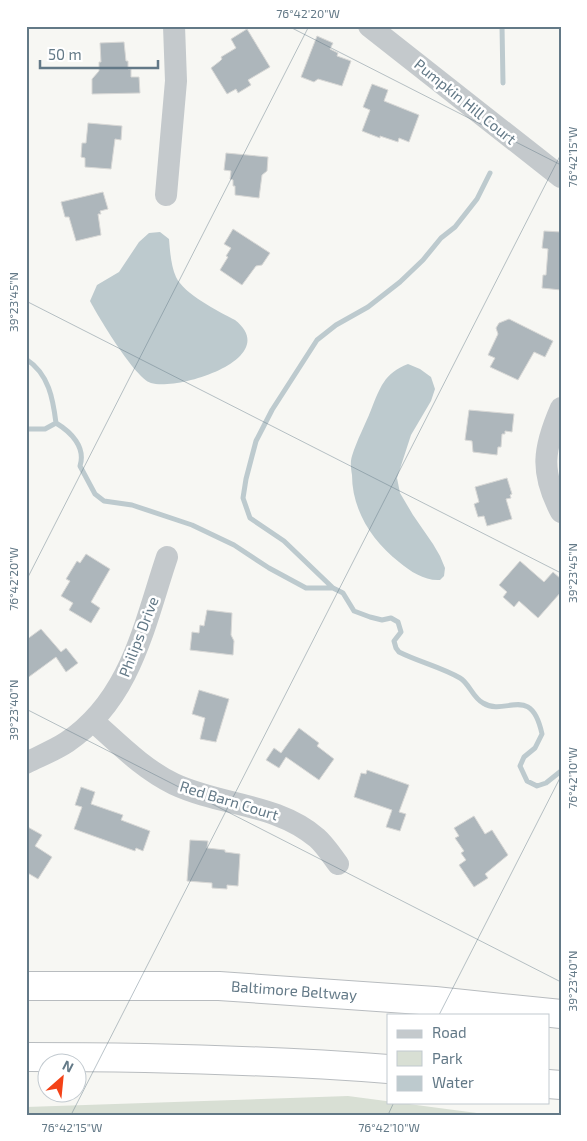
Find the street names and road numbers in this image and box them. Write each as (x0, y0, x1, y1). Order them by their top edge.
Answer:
street label: Pumpkin Hill Court (411, 55, 520, 148)
street label: Philips Drive (114, 594, 162, 679)
street label: Red Barn Court (178, 777, 281, 824)
street label: Baltimore Beltway (231, 977, 358, 1003)

